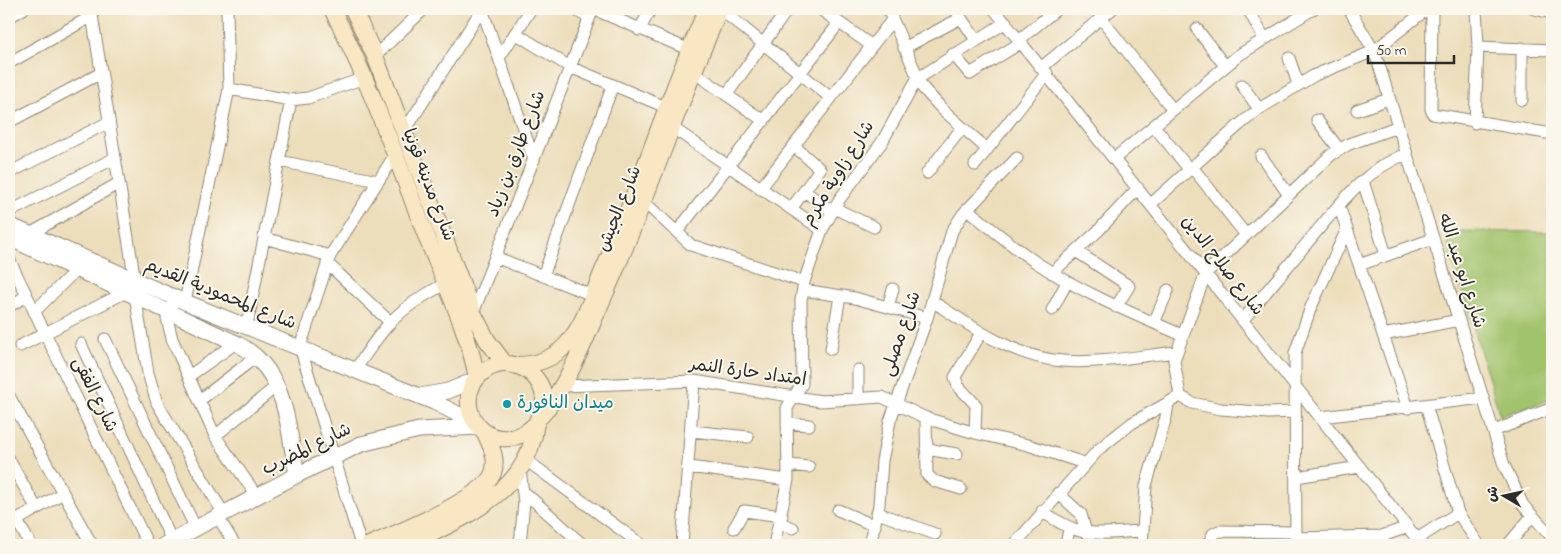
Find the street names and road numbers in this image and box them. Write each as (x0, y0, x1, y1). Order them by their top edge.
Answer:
street label: شارع طارق بن زياد (481, 87, 553, 221)
street label: شارع زاوية مكرم (796, 116, 882, 232)
street label: شارع مدينه قونيا (395, 125, 461, 245)
street label: شارع الجيش (591, 162, 649, 256)
street label: شارع صلاح الدين (1174, 210, 1270, 322)
street label: شارع ابو عبد الله (1430, 210, 1492, 332)
street label: شارع المحمودية القديم (140, 253, 300, 337)
street label: شارع مصلى (875, 288, 929, 380)
street label: امتداد حارة النمر (686, 352, 808, 394)
street label: شارع الفقى (65, 353, 123, 437)
street label: شارع المضرب (258, 417, 356, 483)

